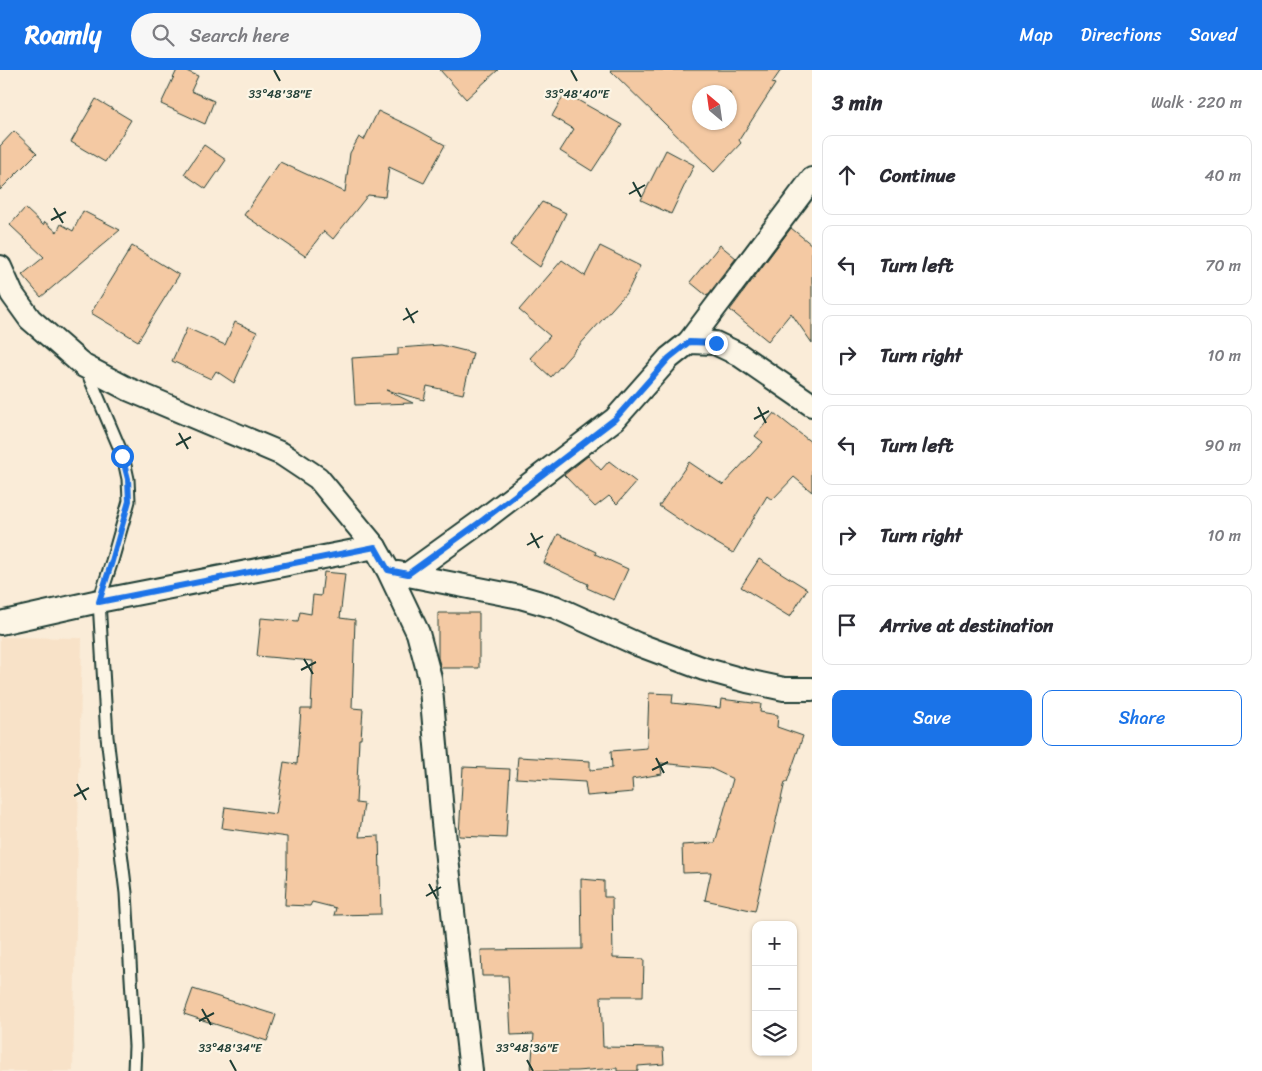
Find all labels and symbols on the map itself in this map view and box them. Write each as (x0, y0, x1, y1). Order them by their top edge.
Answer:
text: 33°48'38"E (249, 83, 313, 105)
text: 33°48'40"E (545, 83, 610, 105)
north arrow (692, 85, 737, 130)
route end (705, 332, 728, 355)
route start (111, 445, 134, 468)
text: 33°48'34"E (198, 1037, 263, 1059)
text: 33°48'36"E (496, 1037, 560, 1059)

